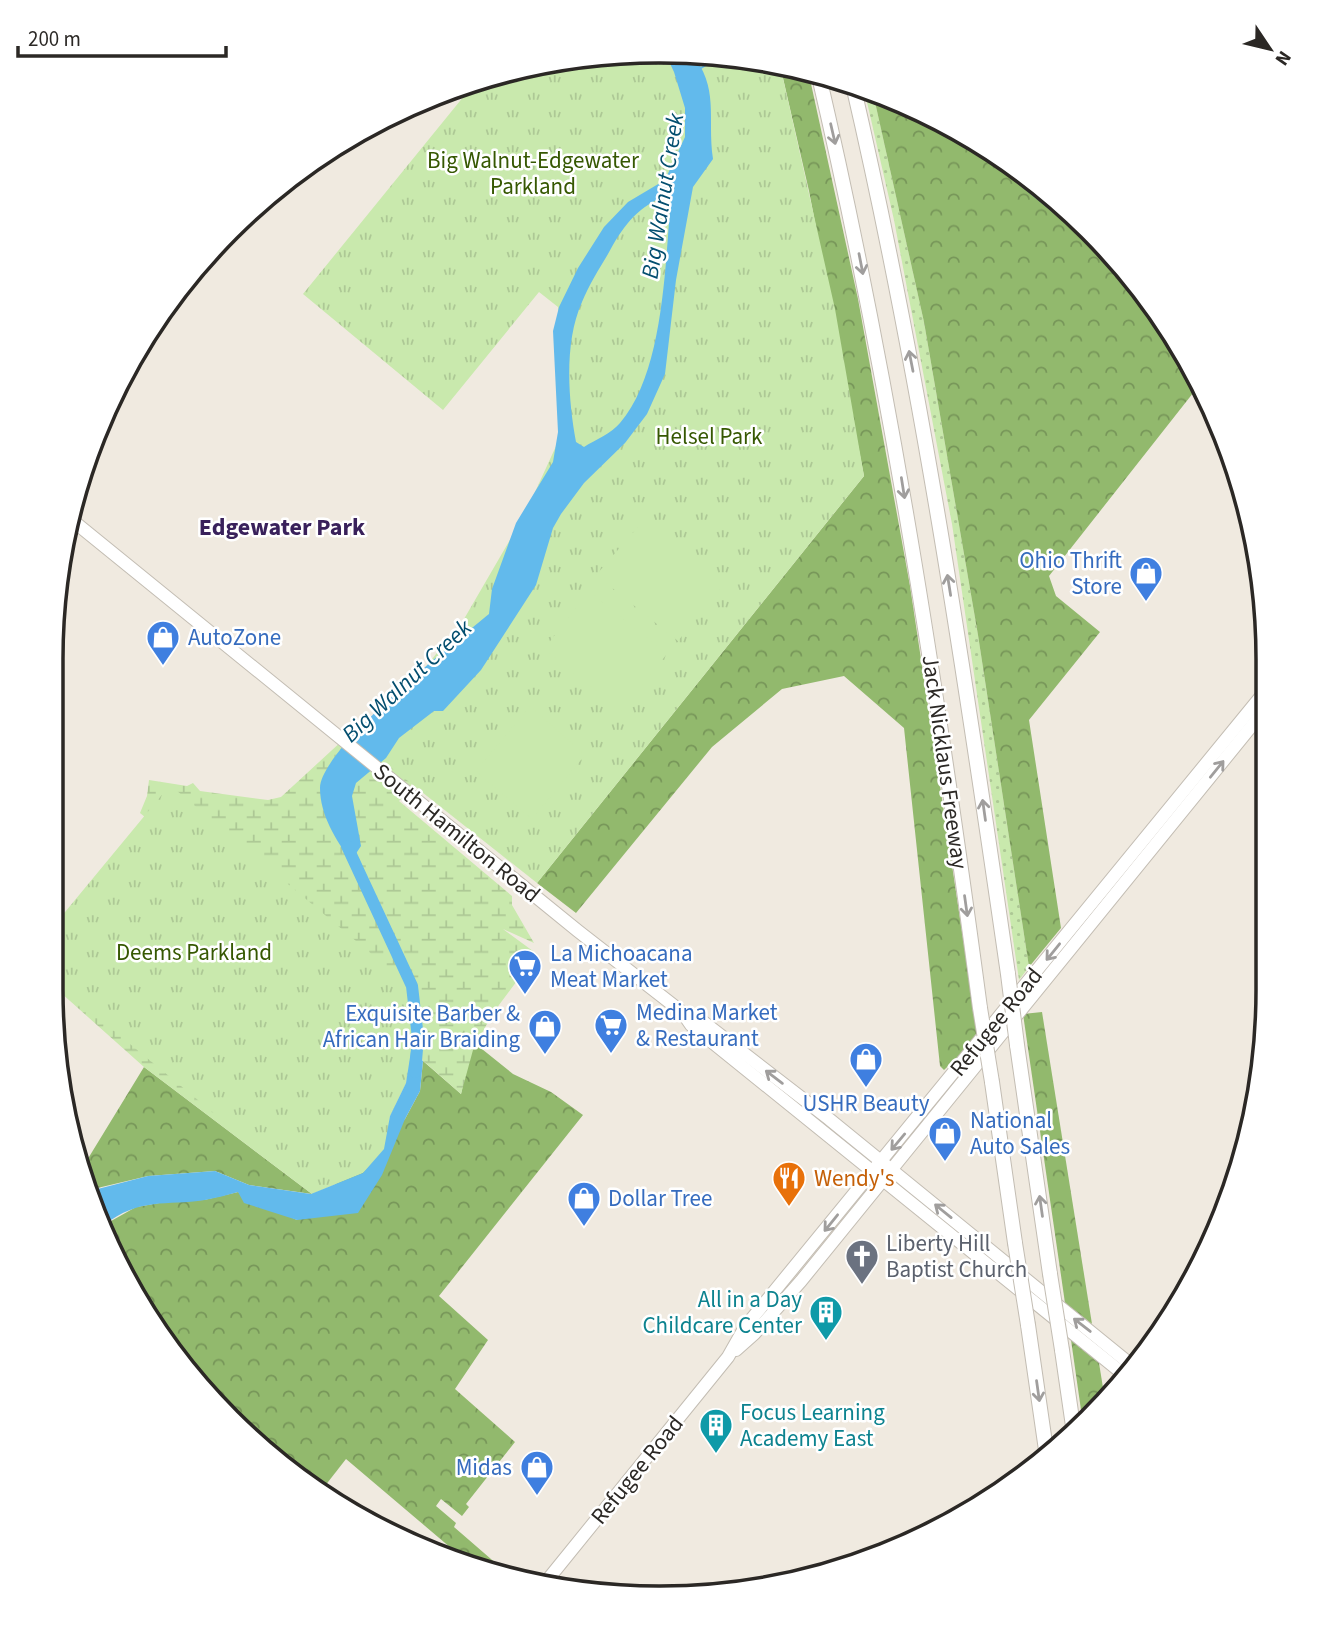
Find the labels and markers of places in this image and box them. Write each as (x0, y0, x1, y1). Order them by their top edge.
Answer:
place label: Ohio Thrift Store (1019, 544, 1122, 603)
shop icon: Ohio Thrift Store (1127, 554, 1165, 603)
shop icon: AutoZone (144, 618, 182, 667)
place label: AutoZone (188, 621, 281, 654)
place label: La Michoacana Meat Market (550, 937, 693, 996)
supermarket icon: La Michoacana Meat Market (506, 947, 544, 996)
place label: Medina Market & Restaurant (636, 996, 778, 1055)
place label: Exquisite Barber & African Hair Braiding (323, 997, 520, 1056)
supermarket icon: Medina Market & Restaurant (592, 1006, 630, 1055)
shop icon: Exquisite Barber & African Hair Braiding (526, 1007, 564, 1056)
shop icon: USHR Beauty (847, 1040, 885, 1089)
place label: USHR Beauty (803, 1087, 930, 1120)
place label: National Auto Sales (970, 1104, 1070, 1163)
shop icon: National Auto Sales (926, 1114, 964, 1163)
restaurant icon: Wendy's (770, 1159, 808, 1208)
place label: Wendy's (814, 1162, 894, 1195)
shop icon: Dollar Tree (565, 1179, 603, 1228)
place label: Dollar Tree (608, 1182, 712, 1215)
place label: Liberty Hill Baptist Church (886, 1227, 1027, 1286)
church icon: Liberty Hill Baptist Church (843, 1237, 881, 1286)
place label: All in a Day Childcare Center (642, 1283, 803, 1342)
building icon: All in a Day Childcare Center (807, 1293, 845, 1342)
place label: Focus Learning Academy East (740, 1396, 885, 1455)
building icon: Focus Learning Academy East (697, 1406, 735, 1455)
shop icon: Midas (518, 1448, 556, 1497)
place label: Midas (456, 1451, 512, 1484)

